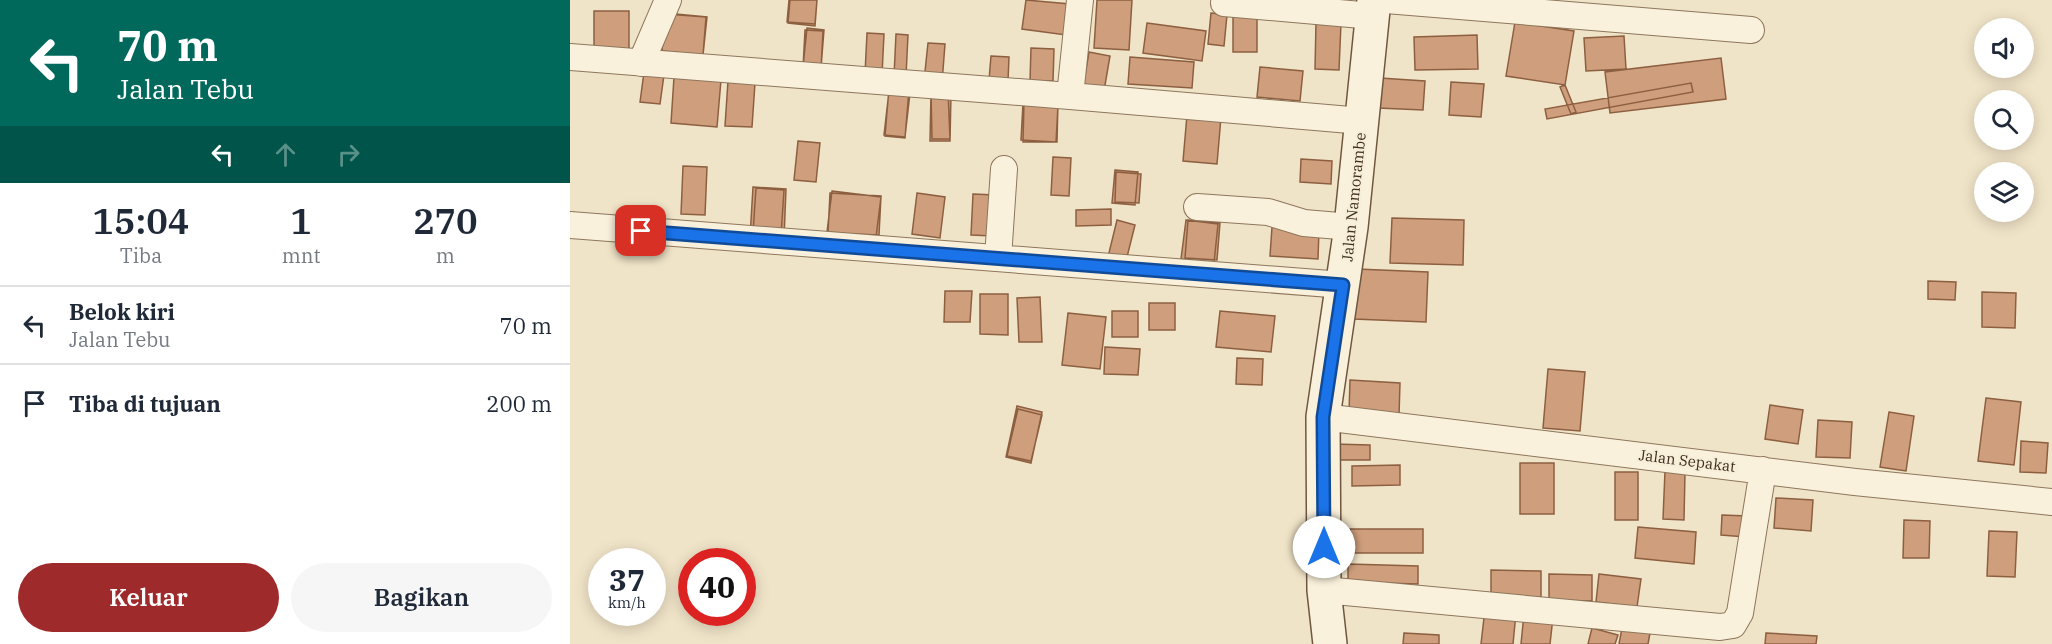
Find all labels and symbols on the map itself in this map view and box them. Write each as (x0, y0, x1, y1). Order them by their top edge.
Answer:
street label: Jalan Namorambe (1337, 132, 1370, 262)
pin (615, 205, 666, 256)
street label: Jalan Sepakat (1638, 445, 1736, 476)
position arrow (1292, 515, 1356, 579)
speed limit sign: 40 (678, 548, 756, 626)

